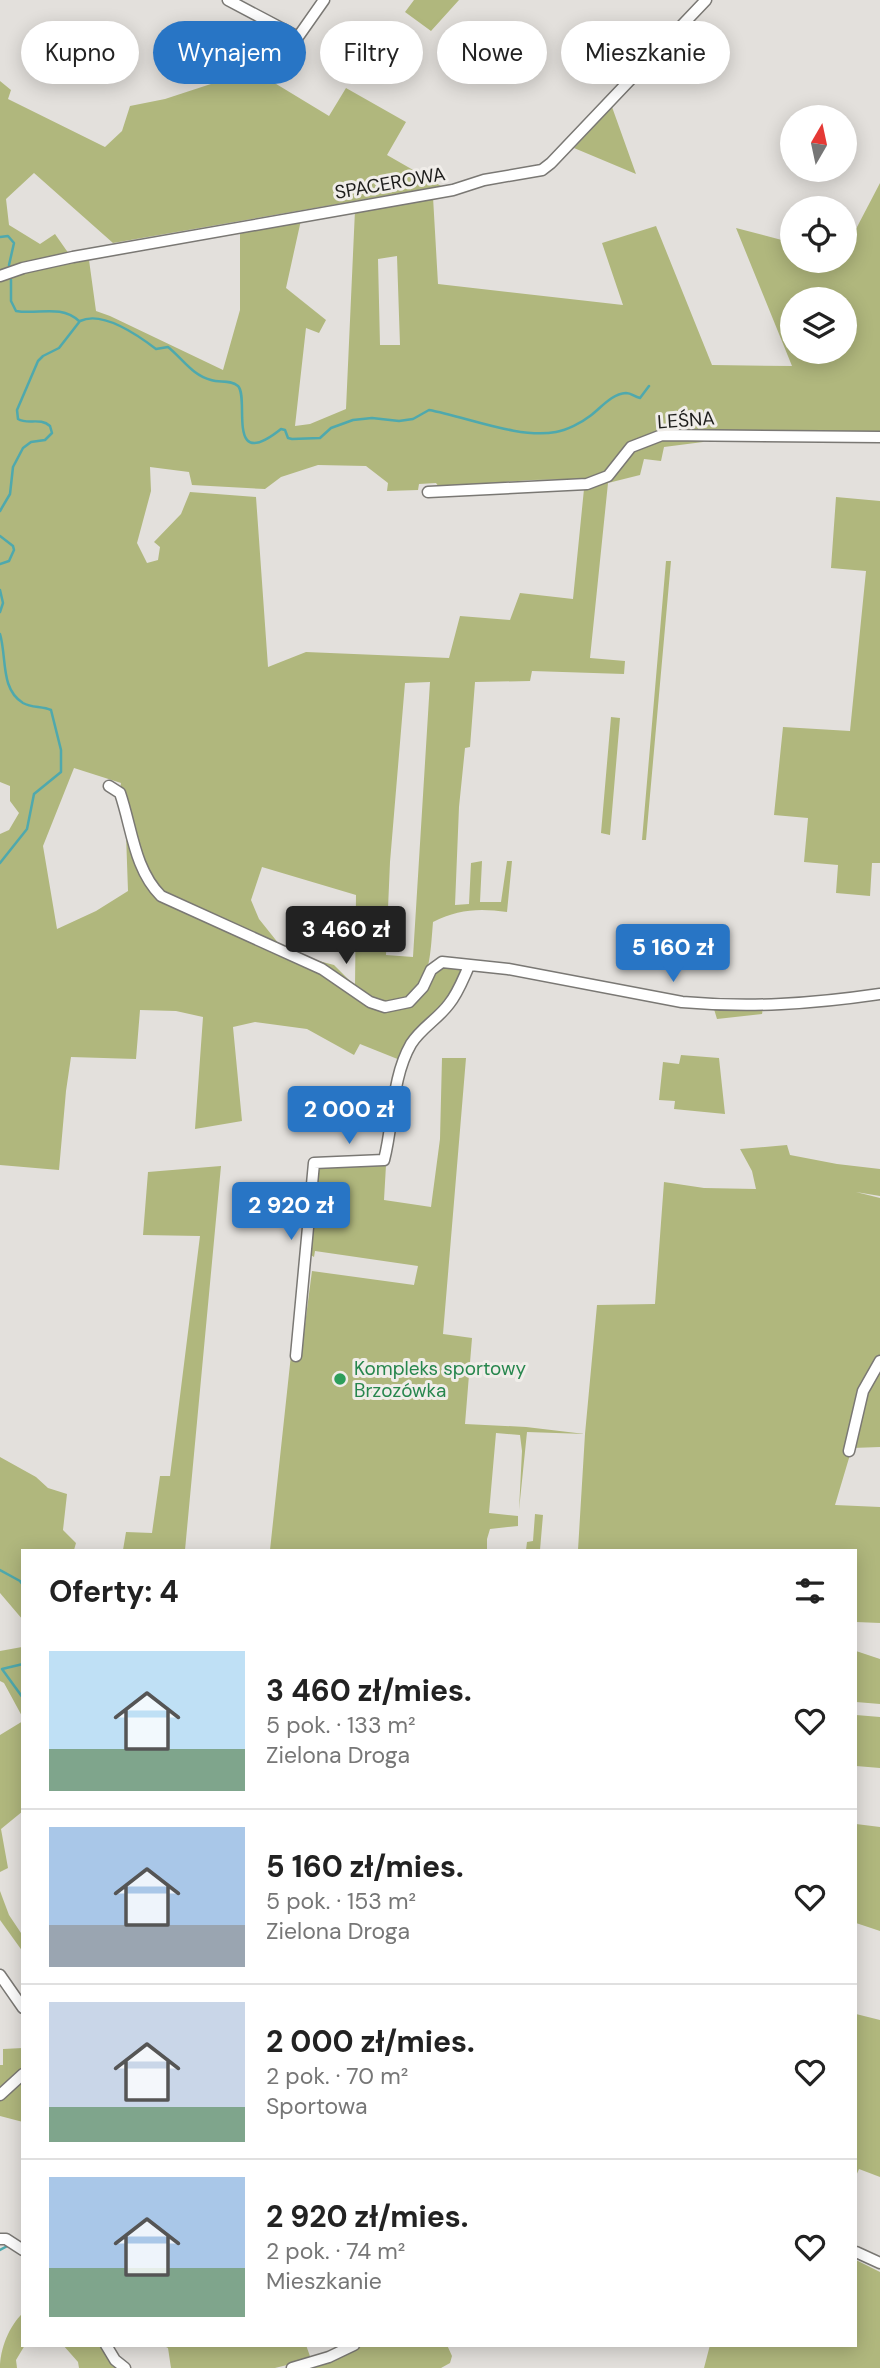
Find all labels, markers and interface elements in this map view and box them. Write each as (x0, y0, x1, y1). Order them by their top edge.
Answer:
chip: Kupno (21, 21, 139, 84)
chip: Wynajem (153, 21, 306, 84)
chip: Filtry (320, 21, 423, 84)
chip: Nowe (437, 21, 547, 84)
chip: Mieszkanie (561, 21, 730, 84)
north arrow (780, 105, 858, 182)
map controls (780, 105, 857, 364)
street label: SPACEROWA (333, 161, 448, 205)
button: locate (780, 196, 857, 273)
button: layers (780, 287, 857, 364)
street label: LEŚNA (656, 405, 716, 434)
pin: 3 460 zł (274, 906, 418, 966)
text: 3 460 zł (302, 914, 390, 944)
pin: 5 160 zł (601, 925, 745, 984)
text: 5 160 zł (632, 932, 714, 962)
pin: 2 000 zł (277, 1086, 421, 1146)
text: 2 000 zł (304, 1094, 394, 1124)
pin: 2 920 zł (219, 1182, 363, 1242)
text: 2 920 zł (248, 1190, 334, 1220)
place label: Kompleks sportowy Brzozówka (354, 1356, 527, 1403)
marker: Kompleks sportowy Brzozówka (332, 1371, 348, 1387)
text: Oferty: 4 (49, 1572, 179, 1611)
icon: filters (791, 1572, 829, 1610)
text: 3 460 zł/mies. (266, 1671, 472, 1710)
icon: home (105, 1679, 189, 1763)
icon: heart (791, 1702, 829, 1740)
text: 5 pok. · 133 m² (266, 1710, 416, 1740)
text: Zielona Droga (266, 1740, 410, 1770)
text: 5 160 zł/mies. (266, 1847, 464, 1886)
icon: home (105, 1855, 189, 1939)
icon: heart (791, 1878, 829, 1916)
text: 5 pok. · 153 m² (266, 1886, 416, 1916)
text: Zielona Droga (266, 1916, 410, 1946)
text: 2 000 zł/mies. (266, 2022, 475, 2061)
icon: home (105, 2030, 189, 2114)
icon: heart (791, 2053, 829, 2091)
text: 2 pok. · 70 m² (266, 2061, 408, 2091)
text: Sportowa (266, 2091, 367, 2121)
text: 2 920 zł/mies. (266, 2197, 468, 2236)
icon: home (105, 2205, 189, 2289)
icon: heart (791, 2228, 829, 2266)
text: 2 pok. · 74 m² (266, 2236, 405, 2266)
text: Mieszkanie (266, 2266, 382, 2296)

